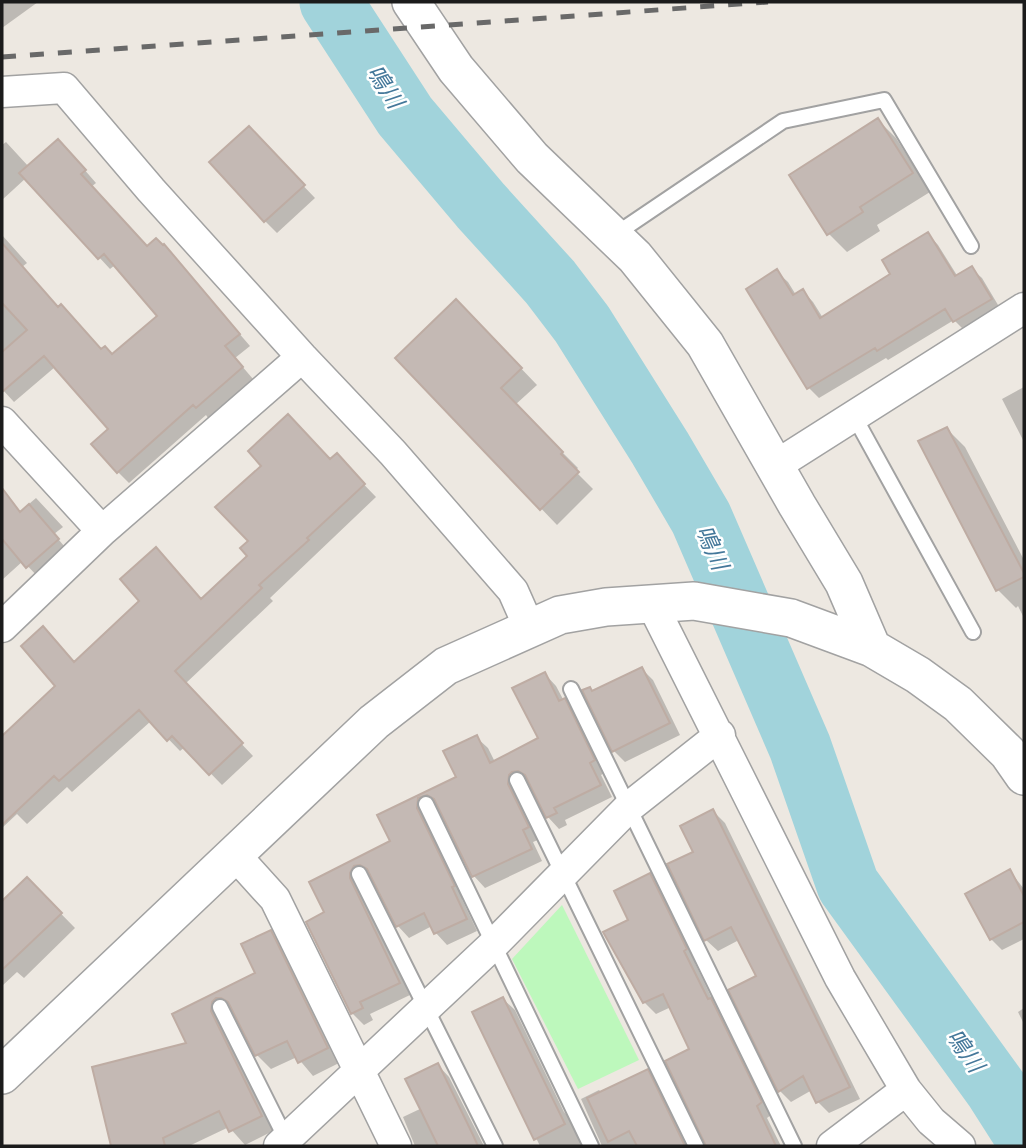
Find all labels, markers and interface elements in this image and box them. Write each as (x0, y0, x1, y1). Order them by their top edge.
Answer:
water label: 鳴川 (360, 58, 414, 117)
water label: 鳴川 (689, 519, 738, 577)
water label: 鳴川 (940, 1022, 994, 1080)

